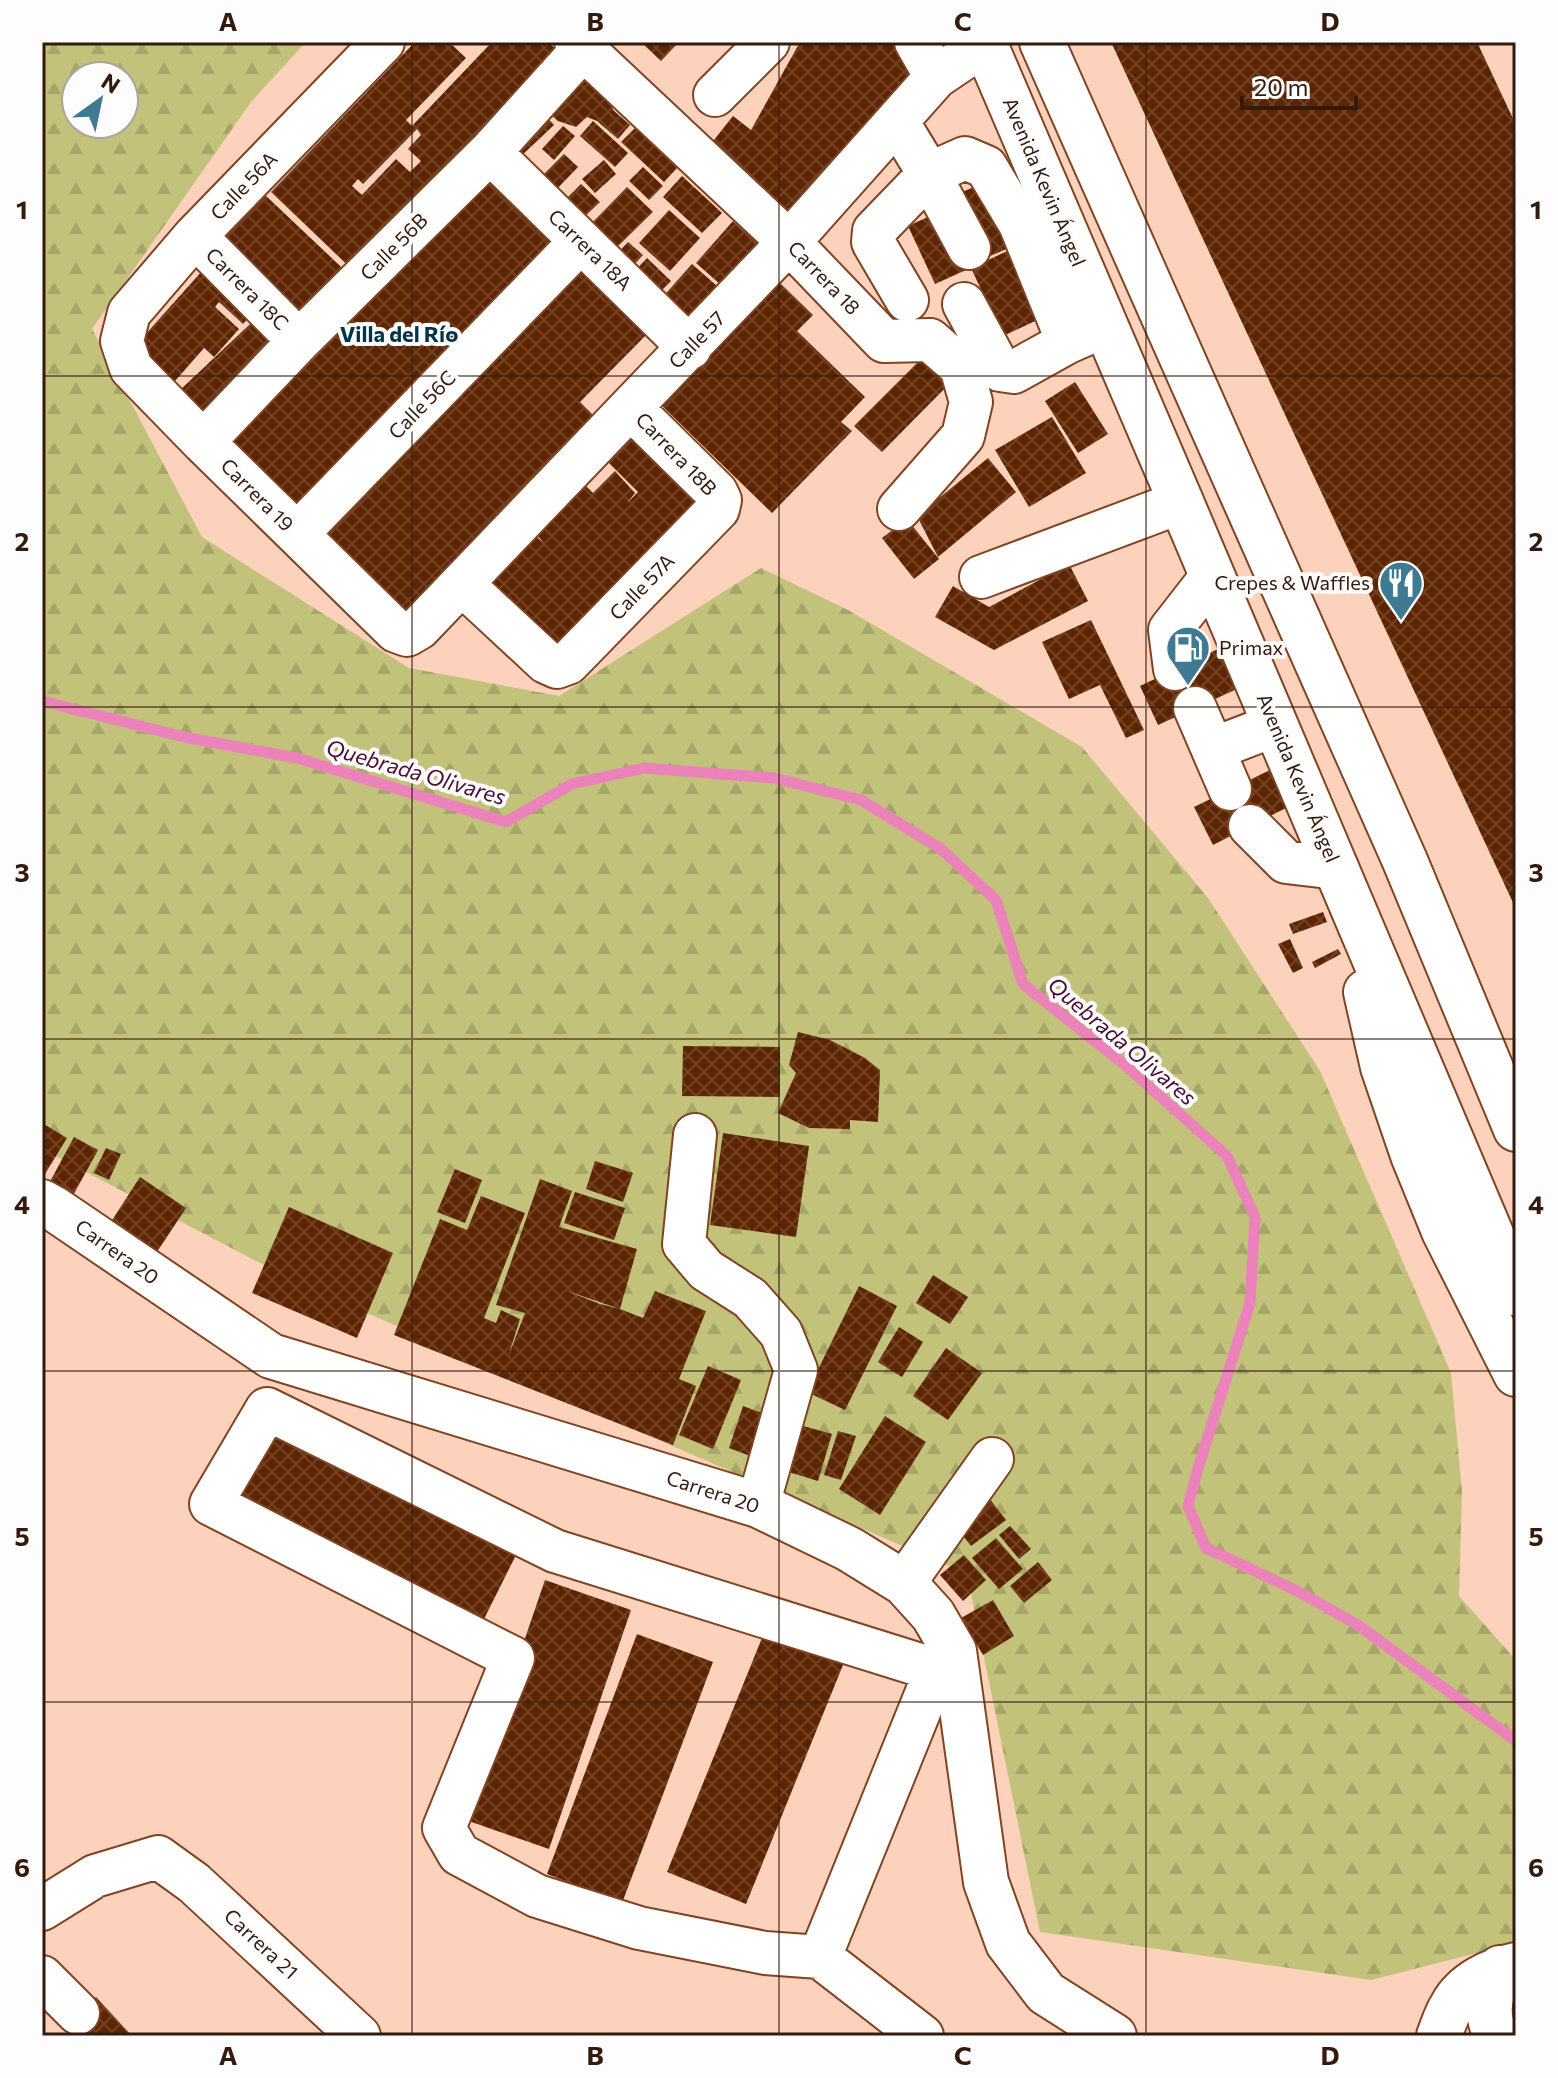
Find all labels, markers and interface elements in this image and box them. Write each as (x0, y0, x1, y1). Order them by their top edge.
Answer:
text: A (219, 5, 238, 36)
text: B (586, 5, 604, 36)
text: C (954, 5, 972, 36)
text: D (1320, 5, 1340, 36)
north arrow (60, 60, 140, 140)
scale bar (1242, 60, 1356, 110)
text: N (97, 67, 125, 99)
text: 20 m (1254, 72, 1308, 101)
street label: Avenida Kevin Ángel (998, 94, 1091, 270)
street label: Calle 56A (205, 146, 282, 224)
text: 1 (16, 193, 28, 224)
text: 1 (1530, 193, 1542, 224)
street label: Carrera 18A (544, 204, 637, 295)
street label: Calle 56B (355, 208, 432, 285)
street label: Carrera 18 (784, 235, 866, 319)
street label: Carrera 18C (201, 242, 294, 335)
street label: Calle 57 (663, 306, 729, 373)
district label: Villa del Río (340, 320, 458, 347)
street label: Calle 56C (383, 365, 460, 444)
street label: Carrera 18B (631, 407, 722, 500)
street label: Carrera 19 (216, 453, 299, 536)
text: 2 (15, 525, 29, 556)
text: 2 (1529, 525, 1543, 556)
street label: Calle 57A (604, 548, 679, 624)
restaurant icon: Crepes & Waffles (1377, 559, 1425, 622)
place label: Crepes & Waffles (1214, 570, 1370, 594)
fuel station icon: Primax (1164, 624, 1212, 687)
place label: Primax (1219, 635, 1284, 659)
street label: Avenida Kevin Ángel (1252, 690, 1345, 866)
water label: Quebrada Olivares (323, 733, 509, 810)
text: 3 (14, 856, 30, 887)
text: 3 (1528, 856, 1544, 887)
water label: Quebrada Olivares (1043, 971, 1202, 1110)
text: 4 (14, 1188, 30, 1219)
text: 4 (1528, 1188, 1544, 1219)
street label: Carrera 20 (71, 1214, 164, 1289)
street label: Carrera 20 (664, 1465, 763, 1517)
text: 5 (14, 1520, 30, 1551)
text: 5 (1528, 1520, 1544, 1551)
text: 6 (14, 1851, 30, 1882)
text: 6 (1528, 1851, 1544, 1882)
street label: Carrera 21 (220, 1903, 304, 1983)
text: A (219, 2039, 238, 2070)
text: B (586, 2039, 604, 2070)
text: C (954, 2039, 972, 2070)
text: D (1320, 2039, 1340, 2070)

